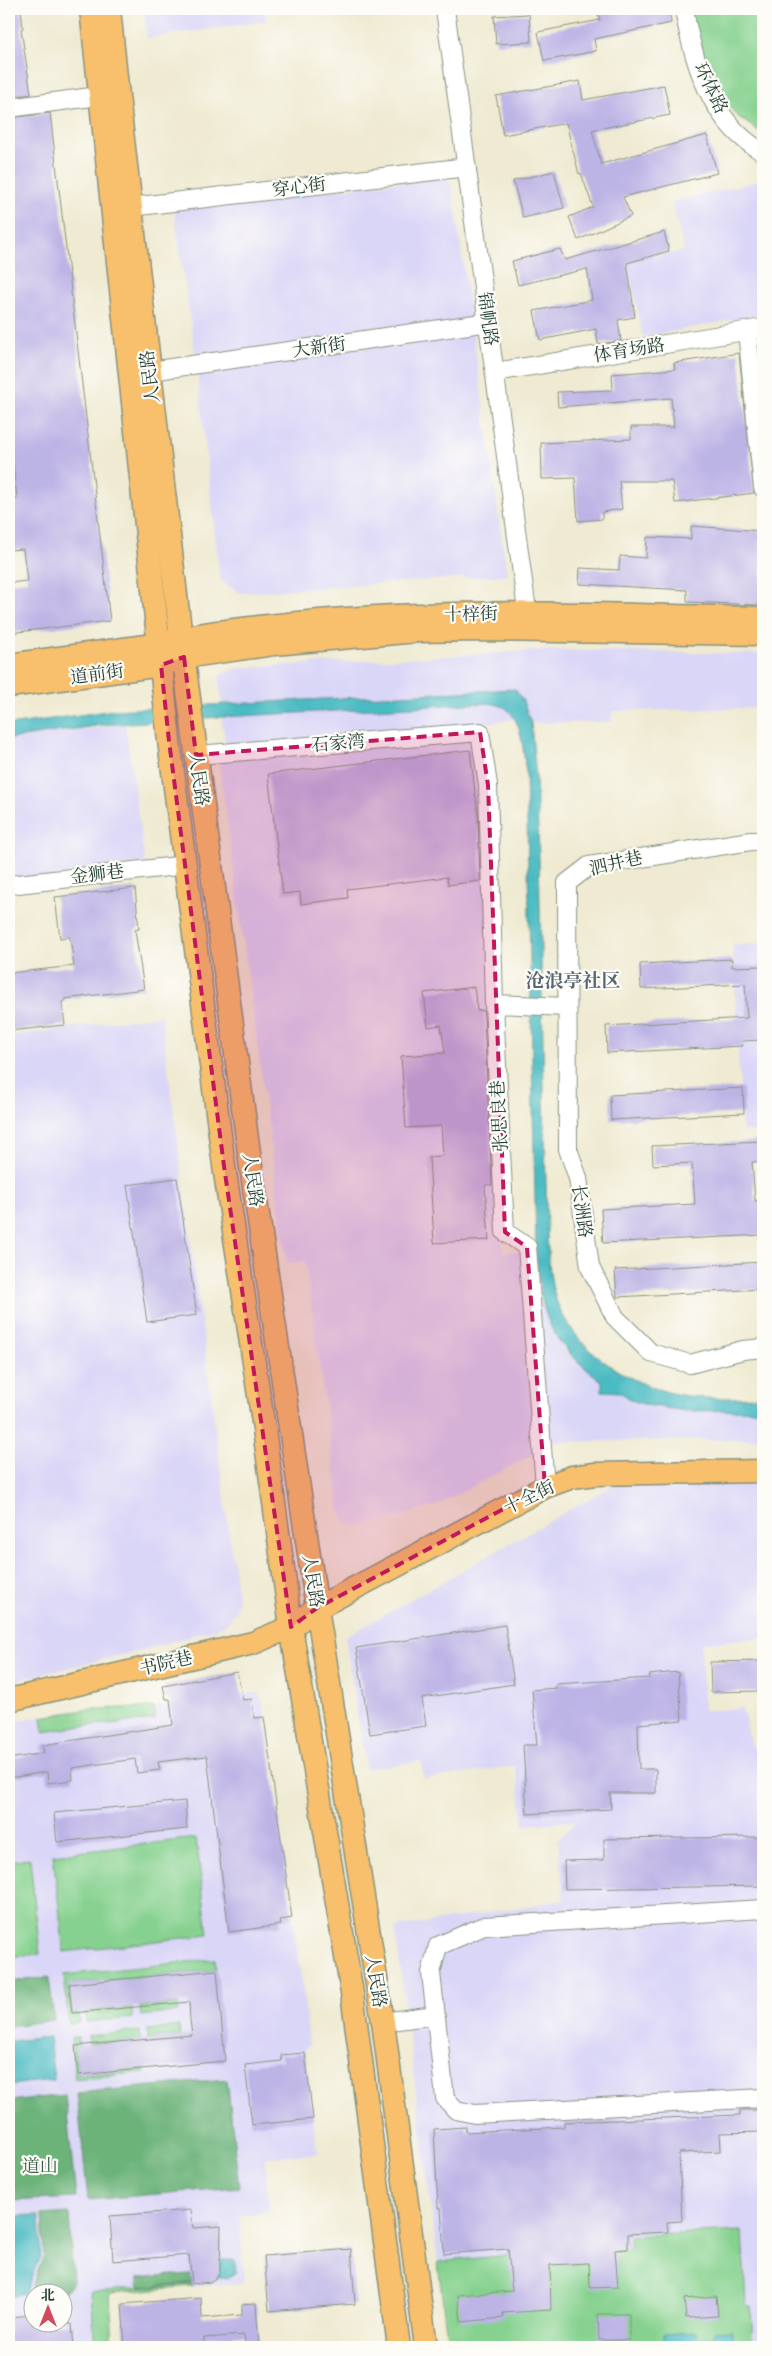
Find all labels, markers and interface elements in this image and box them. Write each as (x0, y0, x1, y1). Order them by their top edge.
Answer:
street label: 环体路 (687, 58, 734, 118)
street label: 穿心街 (271, 172, 327, 203)
street label: 锦帆路 (471, 291, 504, 348)
street label: 大新街 (291, 331, 348, 364)
street label: 体育场路 (592, 333, 667, 368)
street label: 人民路 (135, 349, 166, 405)
street label: 十梓街 (444, 602, 498, 627)
street label: 道前街 (69, 658, 126, 691)
street label: 石家湾 (310, 729, 366, 758)
street label: 人民路 (182, 751, 215, 808)
street label: 泗井巷 (587, 845, 645, 882)
street label: 金狮巷 (69, 859, 125, 890)
district label: 沧浪亭社区 (525, 968, 621, 994)
street label: 张思良巷 (485, 1079, 514, 1153)
street label: 人民路 (236, 1152, 269, 1209)
street label: 长洲路 (565, 1183, 598, 1240)
street label: 十全街 (499, 1474, 559, 1521)
street label: 人民路 (296, 1552, 329, 1610)
street label: 书院巷 (137, 1645, 195, 1682)
street label: 人民路 (359, 1952, 392, 2010)
park label: 道山 (22, 2154, 58, 2179)
north arrow (22, 2284, 72, 2334)
text: 北 (41, 2286, 55, 2305)

